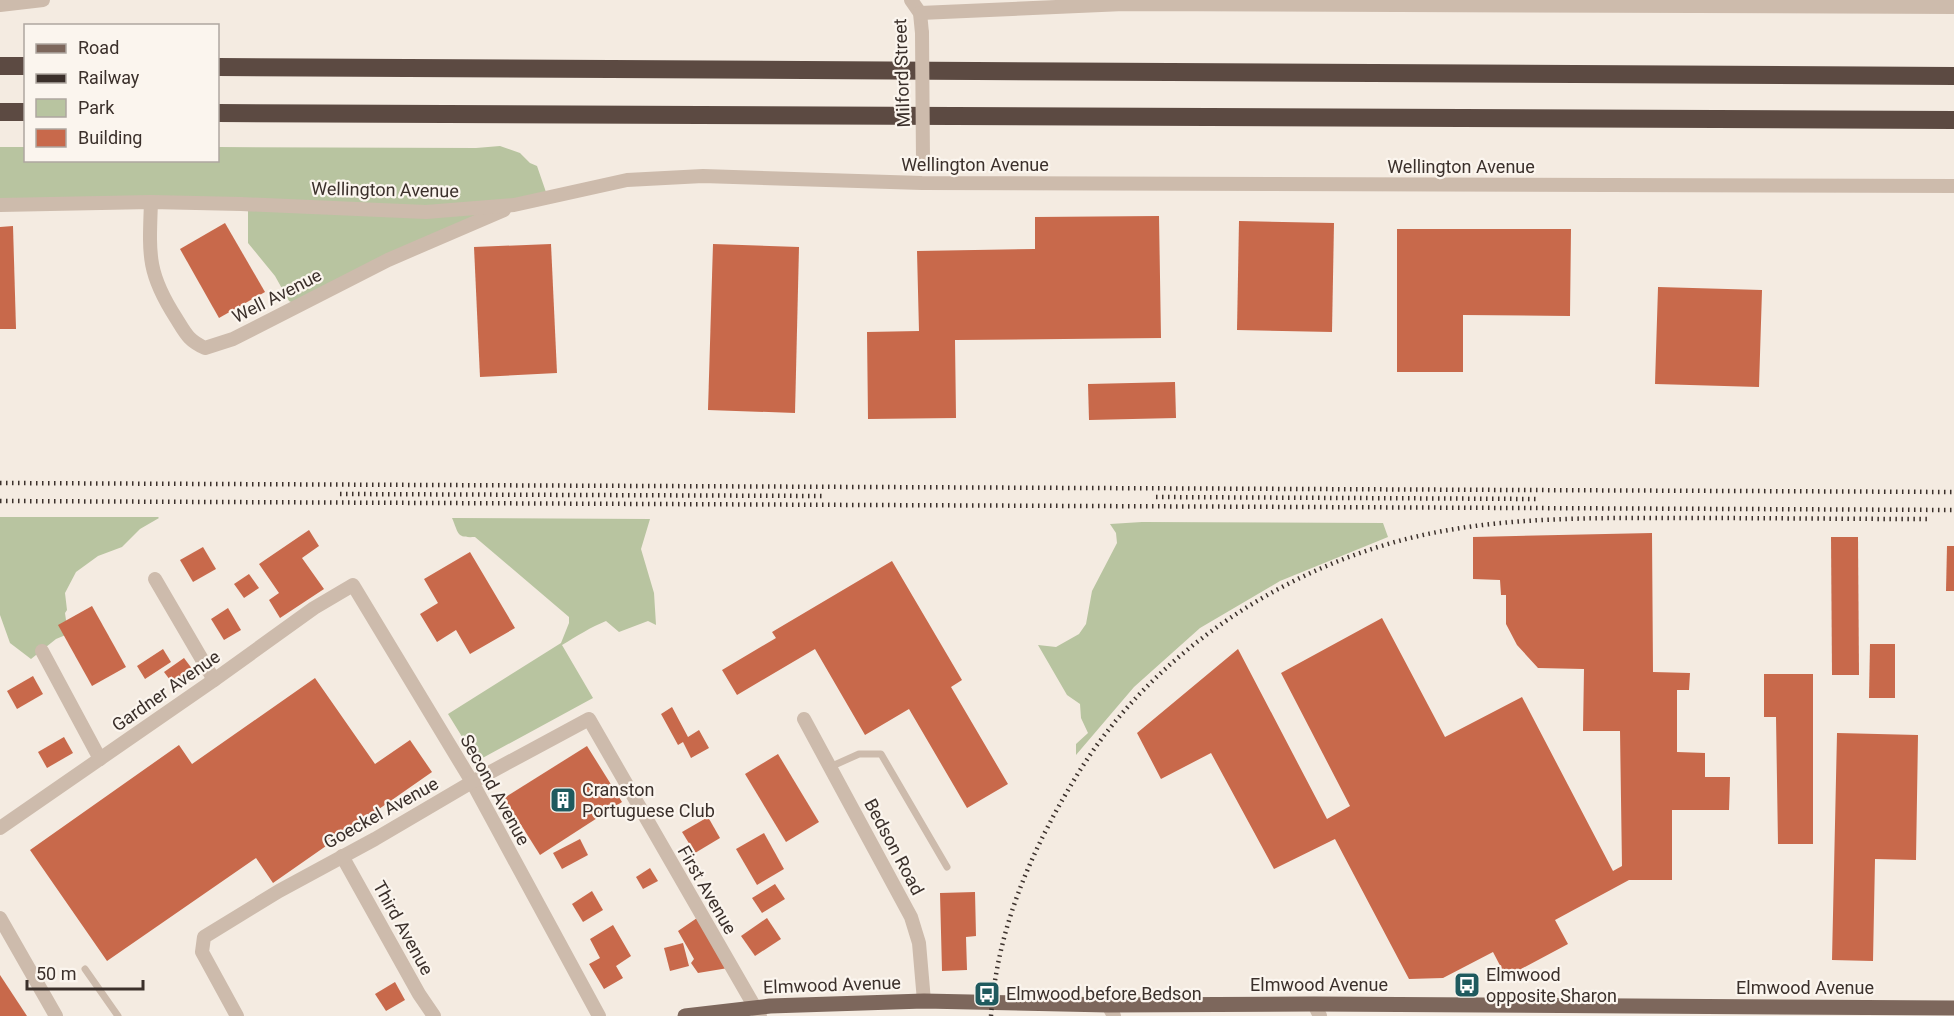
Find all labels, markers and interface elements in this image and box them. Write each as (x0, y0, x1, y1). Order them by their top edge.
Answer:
street label: Milford Street (889, 18, 914, 128)
legend (24, 24, 219, 162)
text: Road (78, 37, 119, 58)
text: Railway (78, 67, 140, 88)
text: Park (78, 97, 115, 118)
text: Building (78, 127, 142, 148)
street label: Wellington Avenue (901, 154, 1049, 175)
street label: Wellington Avenue (1387, 156, 1535, 177)
street label: Wellington Avenue (311, 178, 459, 201)
street label: Well Avenue (229, 264, 325, 327)
street label: Gardner Avenue (108, 646, 224, 736)
street label: Second Avenue (456, 731, 535, 849)
street label: Goeckel Avenue (320, 772, 442, 853)
place label: Cranston Portuguese Club (582, 779, 715, 821)
building icon: Cranston Portuguese Club (548, 785, 578, 815)
street label: Bedson Road (860, 795, 929, 899)
street label: First Avenue (674, 842, 741, 938)
street label: Third Avenue (369, 877, 438, 979)
scale bar (27, 953, 142, 991)
text: 50 m (36, 963, 76, 984)
place label: Elmwood opposite Sharon (1486, 964, 1617, 1006)
bus stop icon: Elmwood opposite Sharon (1452, 970, 1482, 1000)
street label: Elmwood Avenue (763, 972, 901, 997)
street label: Elmwood Avenue (1250, 974, 1388, 995)
street label: Elmwood Avenue (1736, 977, 1874, 998)
bus stop icon: Elmwood before Bedson (972, 979, 1002, 1009)
place label: Elmwood before Bedson (1006, 983, 1202, 1004)

